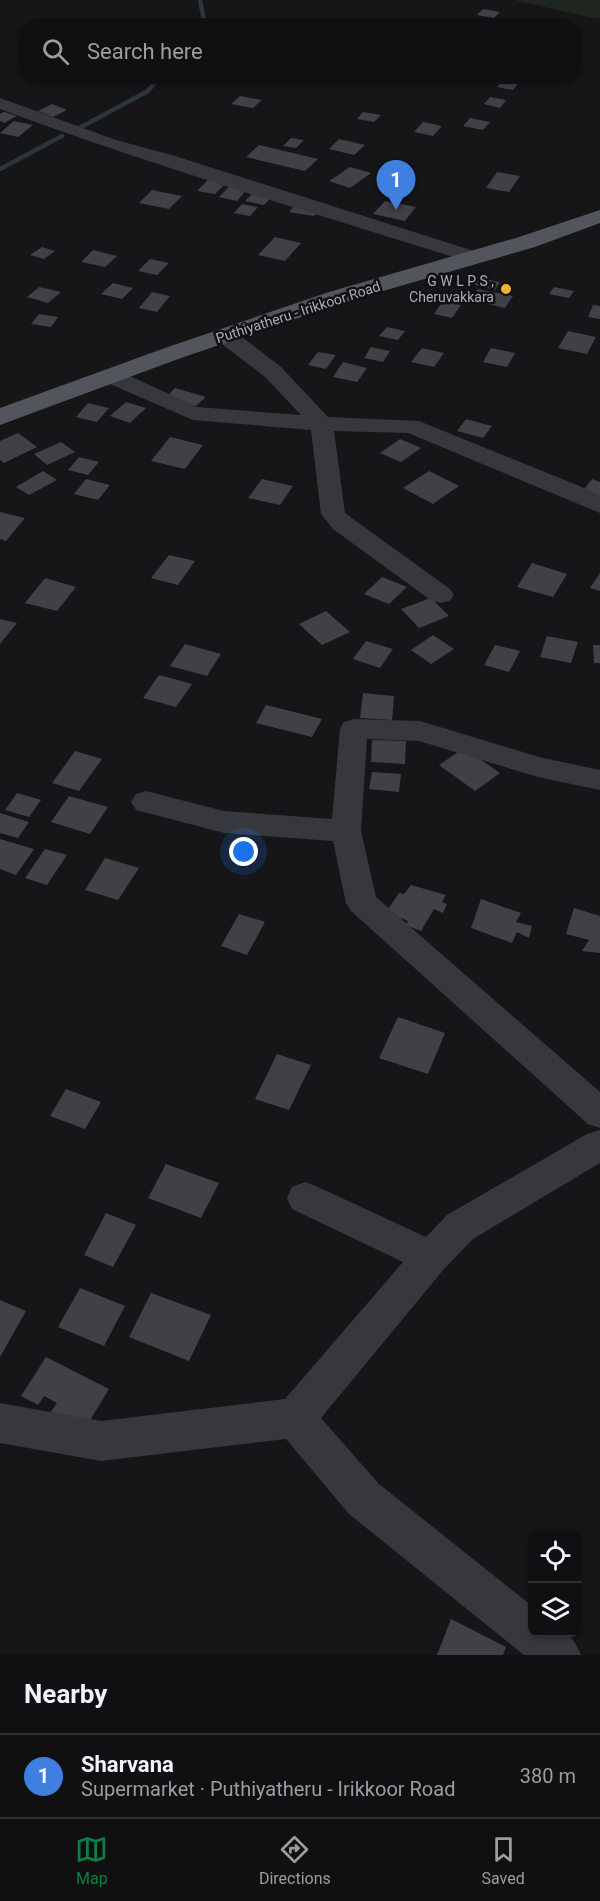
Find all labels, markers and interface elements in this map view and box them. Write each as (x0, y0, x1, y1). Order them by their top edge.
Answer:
search box (18, 18, 582, 84)
icon: search (39, 35, 72, 68)
text: Search here (87, 39, 203, 64)
pin: 1 (376, 160, 416, 210)
place label: G W L P S , Cheruvakkara (409, 273, 494, 305)
street label: Puthiyatheru - Irikkoor Road (214, 278, 382, 346)
marker: G W L P S , Cheruvakkara (499, 282, 513, 296)
your location (229, 837, 258, 866)
map controls (528, 1529, 582, 1637)
button: locate (528, 1529, 582, 1583)
button: layers (528, 1583, 582, 1637)
text: Nearby (24, 1679, 107, 1709)
text: Sharvana (81, 1752, 174, 1777)
text: 1 (38, 1764, 49, 1788)
text: 380 m (520, 1764, 576, 1788)
text: Supermarket · Puthiyatheru - Irikkoor Road (81, 1777, 455, 1801)
tab: Map (75, 1833, 108, 1888)
tab: Directions (259, 1833, 331, 1888)
tab: Saved (481, 1833, 525, 1888)

